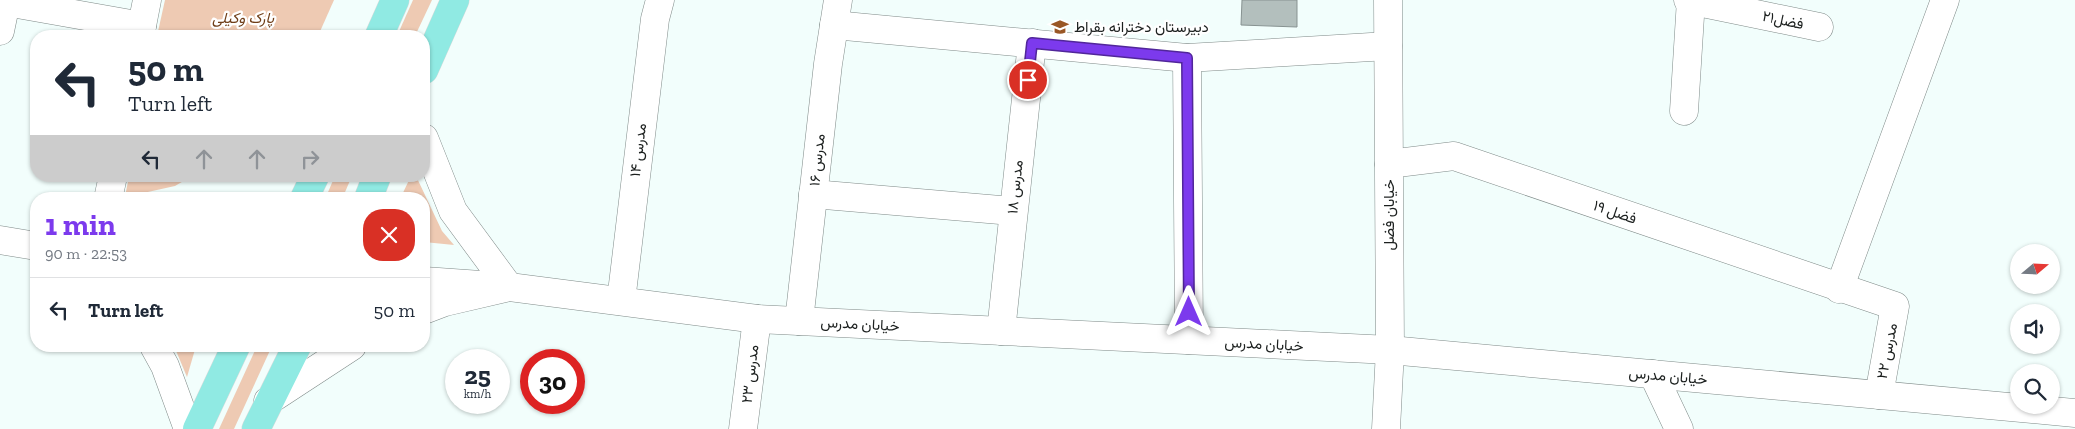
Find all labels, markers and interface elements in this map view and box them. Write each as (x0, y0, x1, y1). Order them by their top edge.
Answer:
street label: فضل۲۱ (1761, 7, 1806, 33)
park label: پارک وکیلی (212, 9, 274, 28)
school or university icon: دبیرستان دخترانه بقراط (1050, 17, 1070, 37)
place label: دبیرستان دخترانه بقراط (1074, 18, 1209, 36)
text: 50 m (128, 48, 204, 90)
icon: left (45, 50, 110, 115)
pin (1007, 59, 1049, 101)
icon: arrive (1014, 66, 1042, 94)
text: Turn left (128, 90, 212, 117)
street label: مدرس ۱۴ (626, 122, 651, 178)
street label: مدرس ۱۶ (805, 133, 830, 187)
icon: left (137, 145, 165, 173)
icon: ahead (190, 145, 218, 173)
icon: ahead (243, 145, 271, 173)
icon: right (296, 145, 324, 173)
street label: مدرس ۱۸ (1003, 159, 1028, 215)
street label: خیابان فضل (1380, 179, 1398, 251)
street label: فضل ۱۹ (1591, 196, 1639, 228)
text: 1 min (45, 207, 116, 243)
button: close (363, 209, 415, 261)
text: 90 m · 22:53 (45, 244, 127, 263)
north arrow (2010, 244, 2060, 294)
map controls (2010, 244, 2060, 414)
position arrow (1162, 285, 1214, 337)
icon: left (45, 296, 73, 324)
text: Turn left (88, 299, 163, 322)
text: 50 m (374, 299, 415, 322)
button: sound (2010, 304, 2060, 354)
street label: خیابان مدرس (820, 313, 900, 336)
street label: مدرس ۲۲ (1873, 321, 1902, 381)
street label: خیابان مدرس (1224, 333, 1304, 356)
street label: مدرس ۲۳ (737, 344, 764, 404)
speed limit sign: 30 (520, 349, 585, 414)
text: 25 (464, 360, 491, 390)
street label: خیابان مدرس (1628, 364, 1708, 389)
button: search (2010, 364, 2060, 414)
text: km/h (464, 387, 491, 401)

